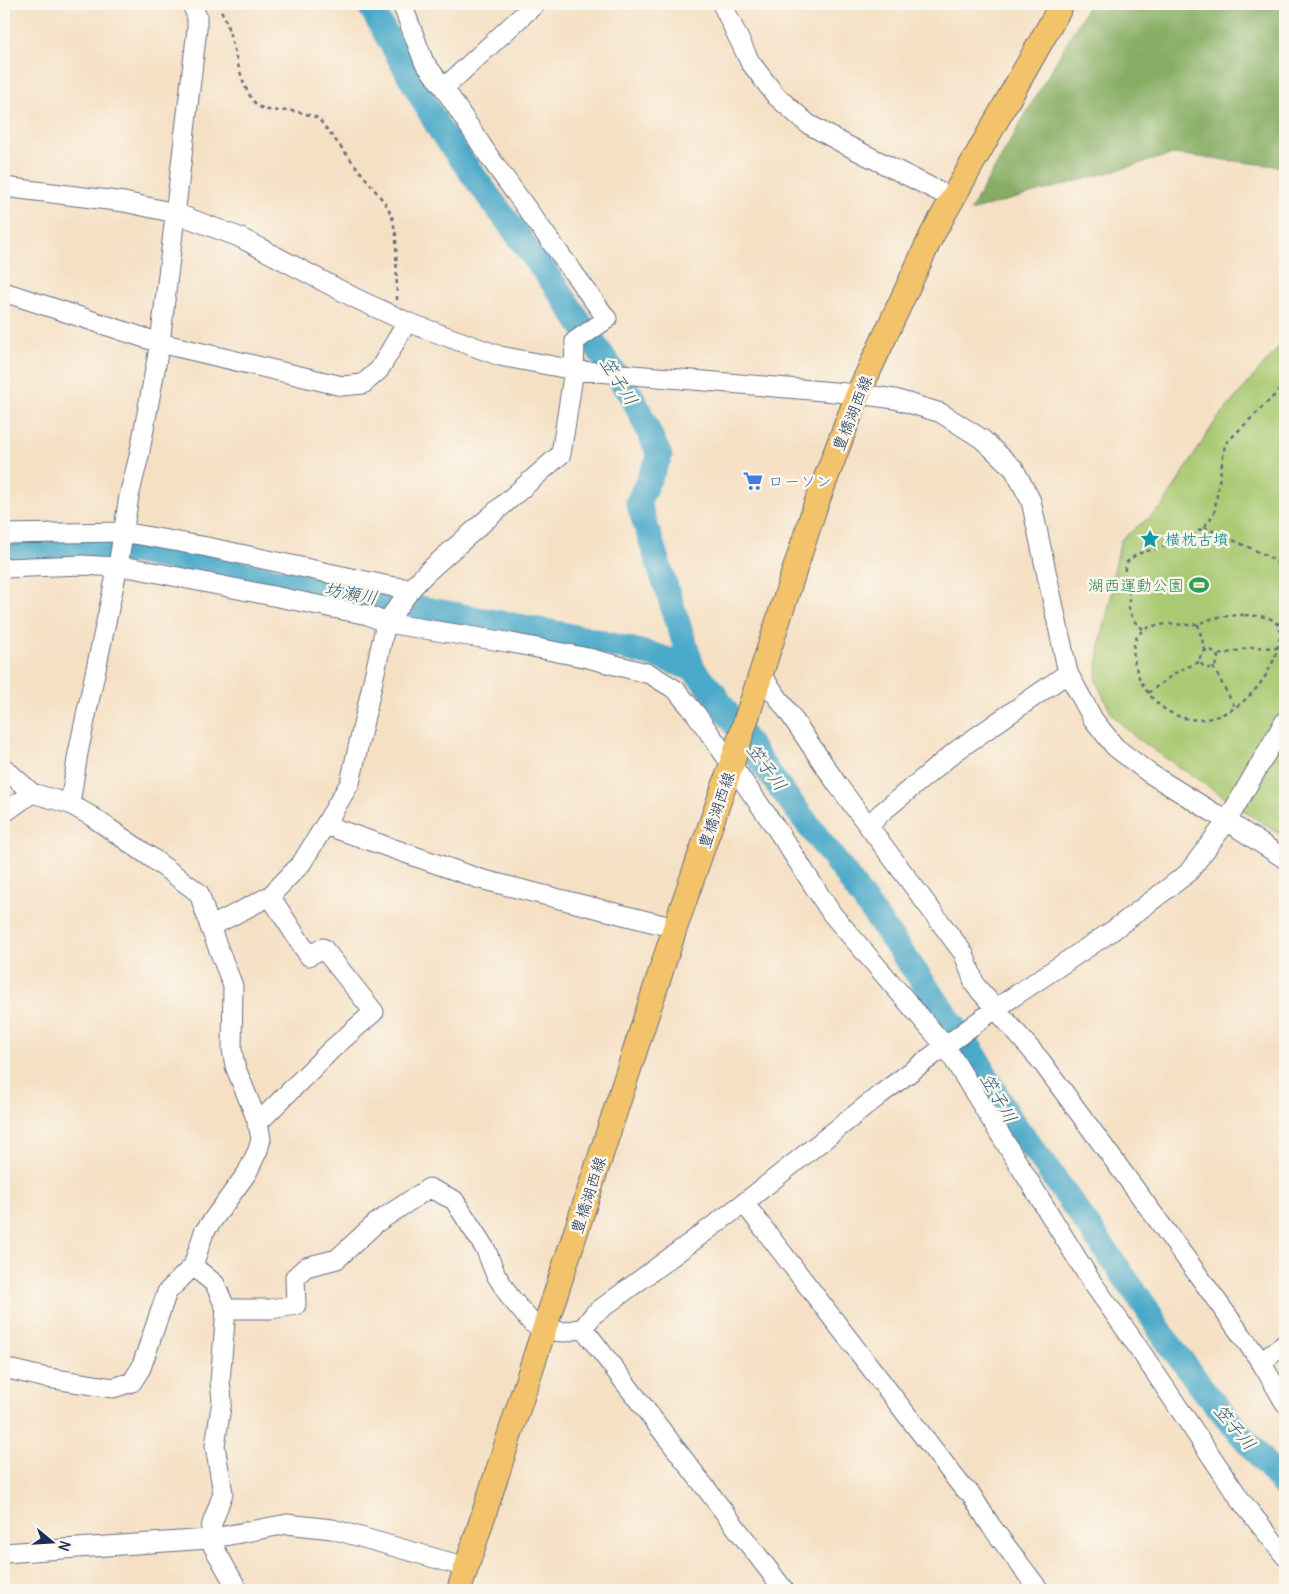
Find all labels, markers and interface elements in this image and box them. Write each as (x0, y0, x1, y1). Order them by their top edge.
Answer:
water label: 笠子川 (595, 352, 643, 410)
street label: 豊橋湖西線 (828, 372, 876, 454)
supermarket icon: ローソン (742, 470, 764, 492)
place label: ローソン (768, 471, 832, 491)
place icon: 横枕古墳 (1139, 528, 1161, 550)
place label: 横枕古墳 (1165, 529, 1229, 549)
sports icon: 湖西運動公園 (1188, 574, 1210, 596)
place label: 湖西運動公園 (1088, 575, 1184, 595)
water label: 坊瀬川 (322, 577, 380, 609)
water label: 笠子川 (742, 738, 792, 796)
street label: 豊橋湖西線 (694, 769, 738, 851)
water label: 笠子川 (976, 1069, 1022, 1127)
street label: 豊橋湖西線 (566, 1154, 610, 1236)
water label: 笠子川 (1209, 1399, 1261, 1455)
north arrow (28, 1516, 78, 1566)
text: N (54, 1539, 74, 1553)

